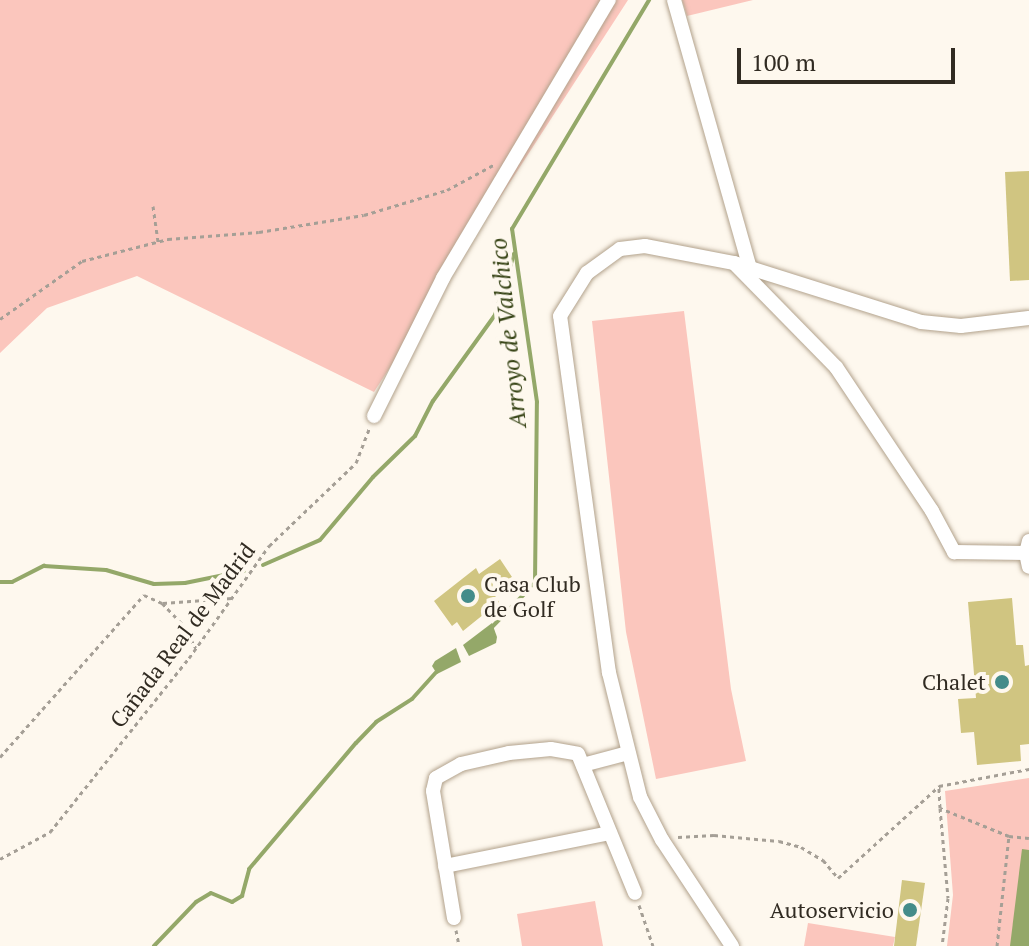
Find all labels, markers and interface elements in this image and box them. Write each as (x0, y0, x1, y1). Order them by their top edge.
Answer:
scale bar (741, 32, 959, 82)
text: 100 m (751, 46, 816, 78)
water label: Arroyo de Valchico (484, 236, 532, 430)
street label: Cañada Real de Madrid (104, 538, 260, 732)
place label: Casa Club de Golf (484, 570, 581, 622)
marker: Casa Club de Golf (459, 587, 477, 605)
place label: Chalet (922, 669, 986, 695)
marker: Chalet (993, 673, 1011, 691)
place label: Autoservicio (770, 897, 894, 923)
marker: Autoservicio (901, 901, 919, 919)

